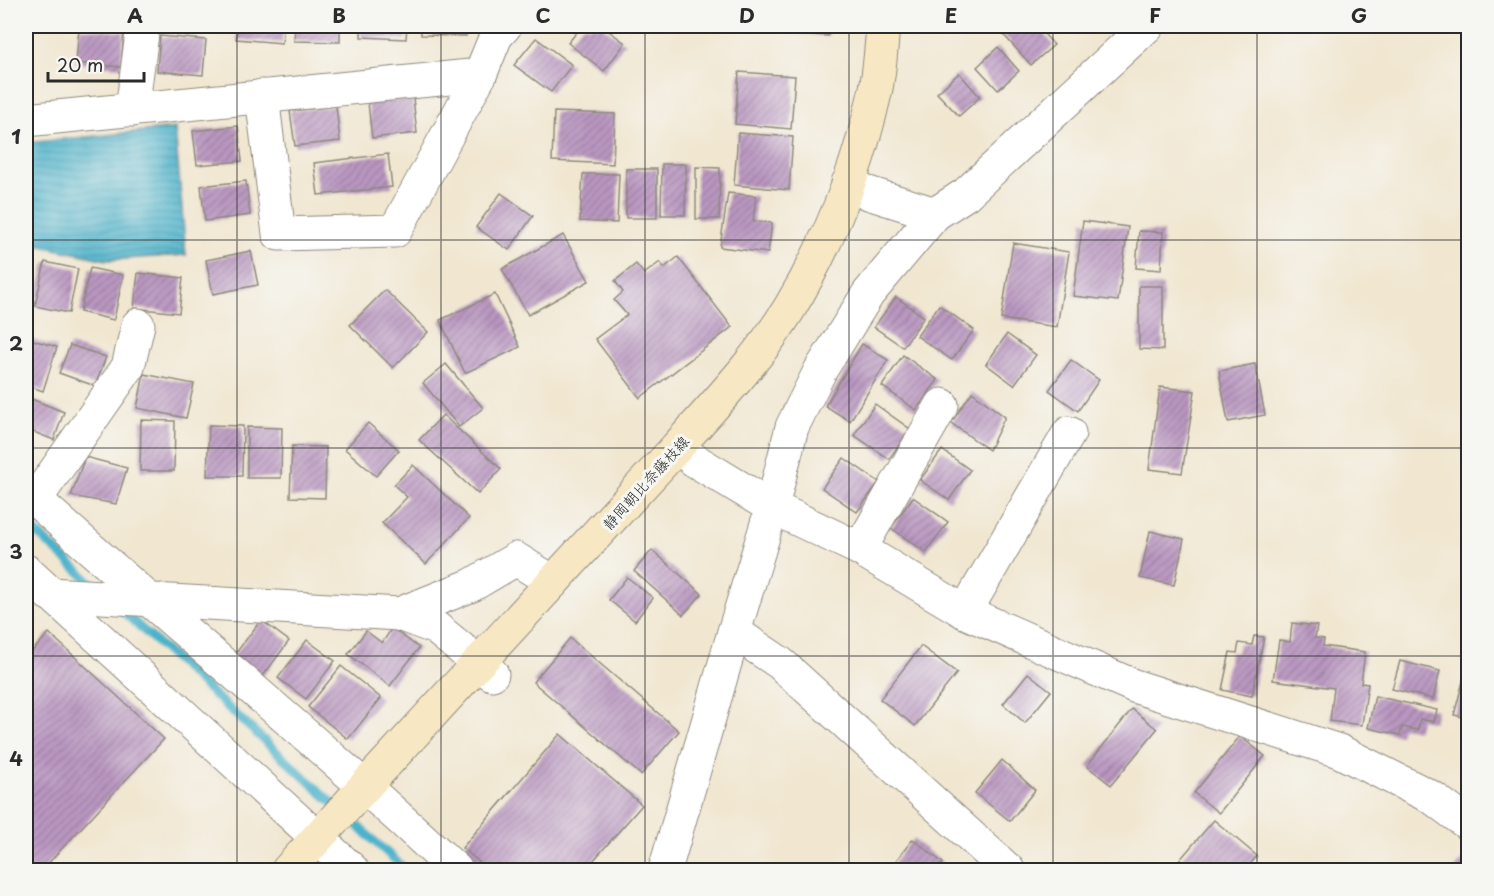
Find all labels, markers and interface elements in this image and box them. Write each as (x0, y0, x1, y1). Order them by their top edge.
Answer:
text: A (127, 0, 143, 30)
text: B (332, 0, 346, 30)
text: C (535, 0, 551, 30)
text: D (739, 0, 755, 30)
text: E (945, 0, 957, 30)
text: F (1149, 0, 1161, 30)
text: G (1351, 0, 1367, 30)
scale bar (48, 45, 144, 83)
text: 20 m (57, 51, 103, 78)
text: 1 (11, 121, 21, 151)
text: 2 (9, 328, 23, 358)
street label: 静岡朝比奈藤枝線 (596, 430, 694, 534)
text: 3 (9, 536, 23, 566)
text: 4 (9, 743, 23, 773)

